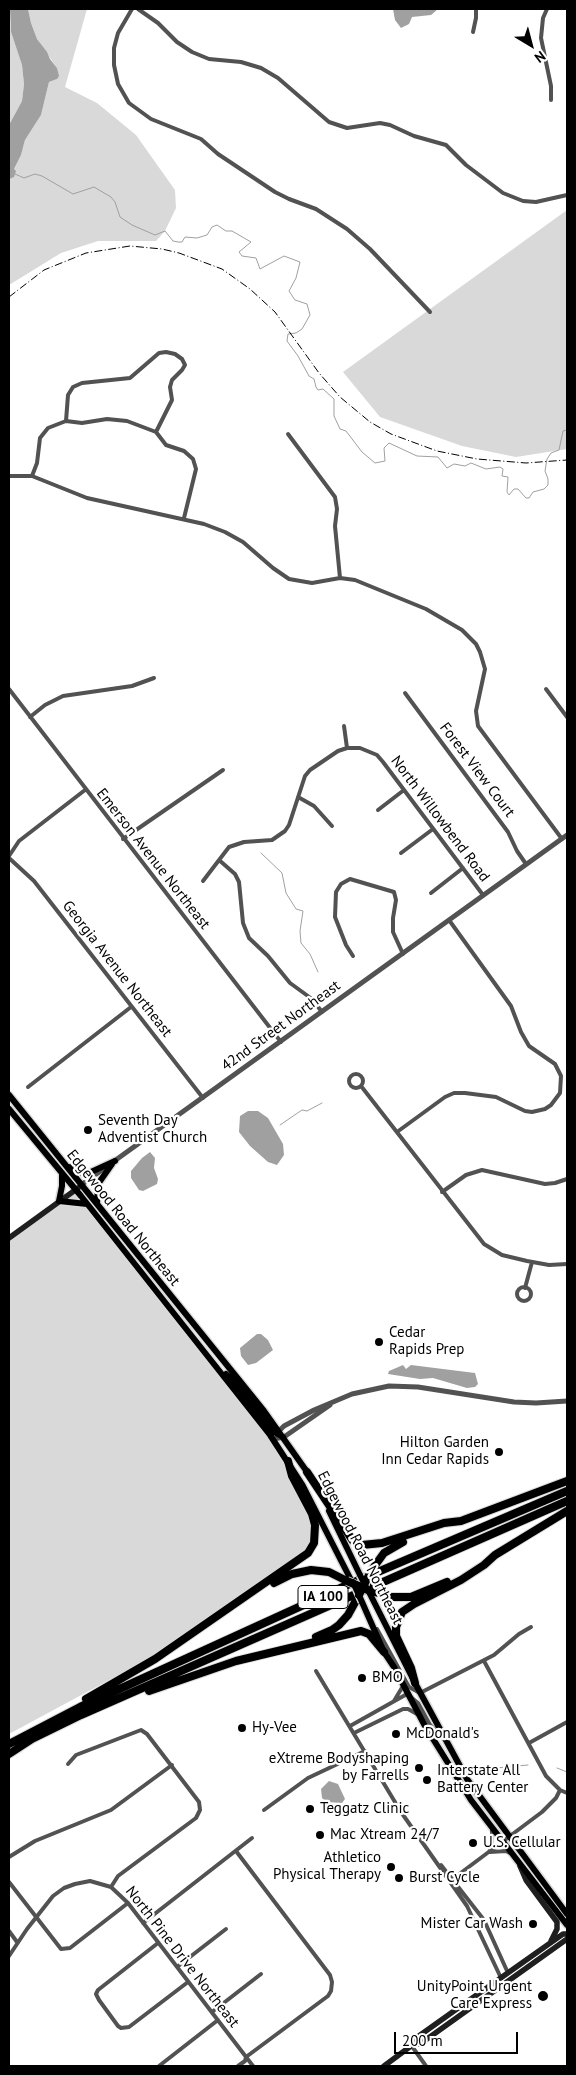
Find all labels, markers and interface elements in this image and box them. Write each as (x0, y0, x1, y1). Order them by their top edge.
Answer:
north arrow (506, 20, 556, 70)
text: N (531, 47, 549, 67)
street label: Forest View Court (436, 719, 518, 821)
street label: North Willowbend Road (387, 753, 493, 885)
street label: Emerson Avenue Northeast (92, 785, 214, 933)
street label: Georgia Avenue Northeast (58, 897, 176, 1041)
street label: 42nd Street Northeast (218, 977, 344, 1075)
place label: Seventh Day Adventist Church (98, 1112, 207, 1147)
marker: Seventh Day Adventist Church (82, 1124, 94, 1136)
street label: Edgewood Road Northeast (63, 1146, 183, 1290)
place label: Cedar Rapids Prep (389, 1324, 464, 1359)
marker: Cedar Rapids Prep (373, 1336, 385, 1348)
place label: Hilton Garden Inn Cedar Rapids (381, 1434, 489, 1469)
marker: Hilton Garden Inn Cedar Rapids (493, 1446, 505, 1458)
street label: Edgewood Road Northeast (313, 1468, 407, 1628)
road number: IA 100 (298, 1585, 348, 1608)
place label: BMO (372, 1669, 403, 1687)
marker: BMO (356, 1672, 368, 1684)
place label: Hy-Vee (252, 1719, 297, 1737)
marker: Hy-Vee (236, 1722, 248, 1734)
place label: McDonald's (406, 1725, 479, 1743)
marker: McDonald's (390, 1728, 402, 1740)
place label: eXtreme Bodyshaping by Farrells (269, 1750, 409, 1785)
marker: eXtreme Bodyshaping by Farrells (413, 1762, 425, 1774)
place label: Interstate All Battery Center (437, 1762, 528, 1797)
marker: Interstate All Battery Center (421, 1774, 433, 1786)
place label: Teggatz Clinic (320, 1800, 409, 1818)
marker: Teggatz Clinic (304, 1803, 316, 1815)
place label: Mac Xtream 24/7 (330, 1826, 440, 1844)
marker: Mac Xtream 24/7 (314, 1829, 326, 1841)
place label: U.S. Cellular (483, 1834, 561, 1852)
marker: U.S. Cellular (467, 1837, 479, 1849)
place label: Athletico Physical Therapy (273, 1849, 381, 1884)
marker: Athletico Physical Therapy (385, 1861, 397, 1873)
place label: Burst Cycle (409, 1869, 480, 1887)
marker: Burst Cycle (393, 1872, 405, 1884)
street label: North Pine Drive Northeast (121, 1883, 243, 2031)
place label: Mister Car Wash (421, 1915, 523, 1933)
marker: Mister Car Wash (527, 1918, 539, 1930)
place label: UnityPoint Urgent Care Express (417, 1978, 532, 2013)
marker: UnityPoint Urgent Care Express (536, 1989, 550, 2003)
scale bar (396, 2022, 520, 2054)
text: 200 m (402, 2031, 443, 2050)

